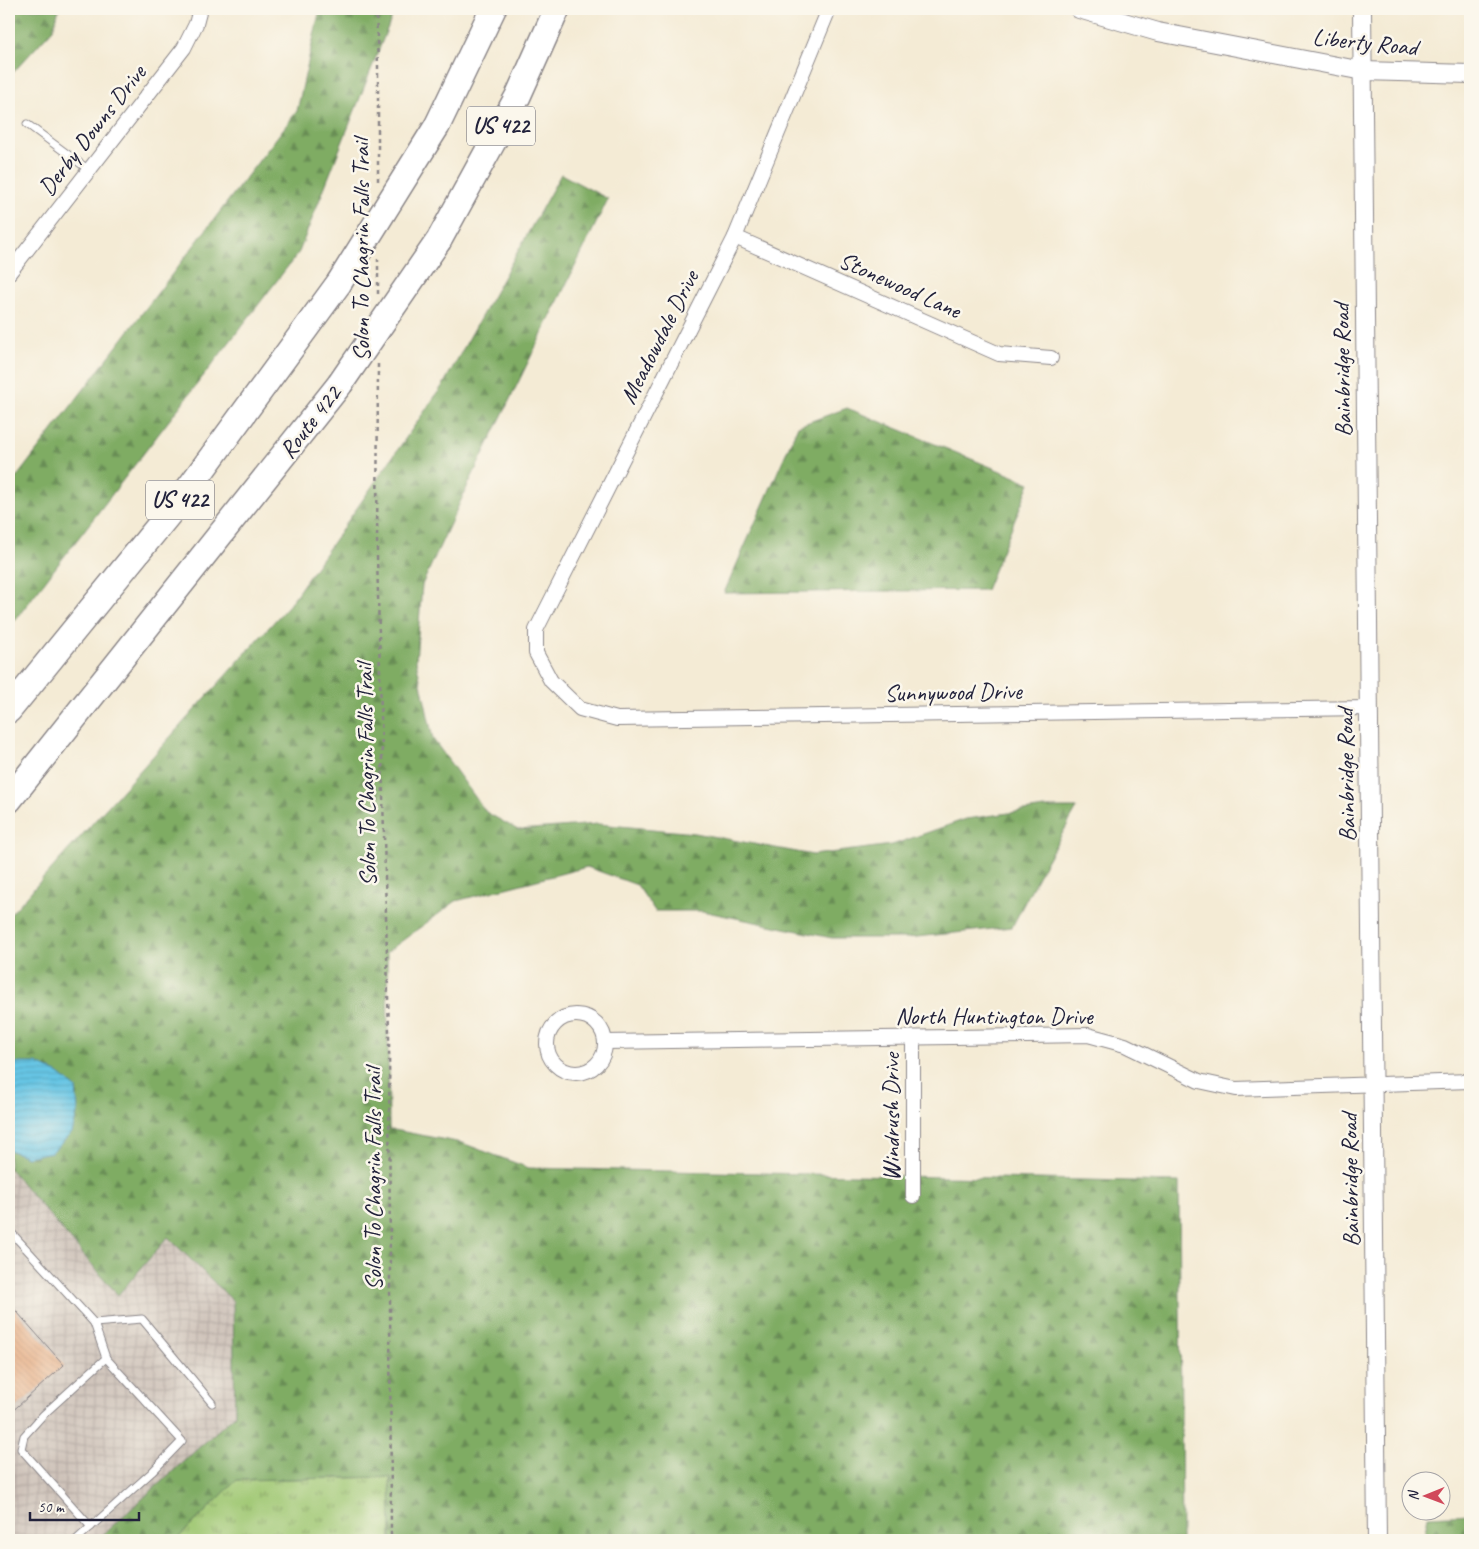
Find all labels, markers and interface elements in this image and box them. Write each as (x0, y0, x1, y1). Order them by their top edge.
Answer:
street label: Liberty Road (1311, 22, 1422, 63)
street label: Derby Downs Drive (32, 57, 154, 201)
road number: US 422 (467, 106, 535, 146)
street label: Solon To Chagrin Falls Trail (346, 135, 376, 361)
street label: Stonewood Lane (834, 245, 968, 326)
street label: Meadowdale Drive (613, 263, 706, 409)
street label: Bainbridge Road (1326, 299, 1358, 437)
street label: Route 422 (272, 378, 349, 464)
road number: US 422 (146, 480, 214, 520)
street label: Solon To Chagrin Falls Trail (349, 659, 383, 887)
street label: Sunnywood Drive (884, 676, 1024, 708)
street label: Bainbridge Road (1330, 704, 1362, 842)
street label: North Huntington Drive (895, 1001, 1095, 1031)
street label: Windrush Drive (876, 1051, 906, 1181)
street label: Solon To Chagrin Falls Trail (358, 1064, 388, 1290)
street label: Bainbridge Road (1334, 1109, 1366, 1247)
north arrow (1402, 1472, 1452, 1522)
scale bar (30, 1489, 139, 1521)
text: N (1405, 1489, 1422, 1501)
text: 50 m (38, 1498, 65, 1517)

